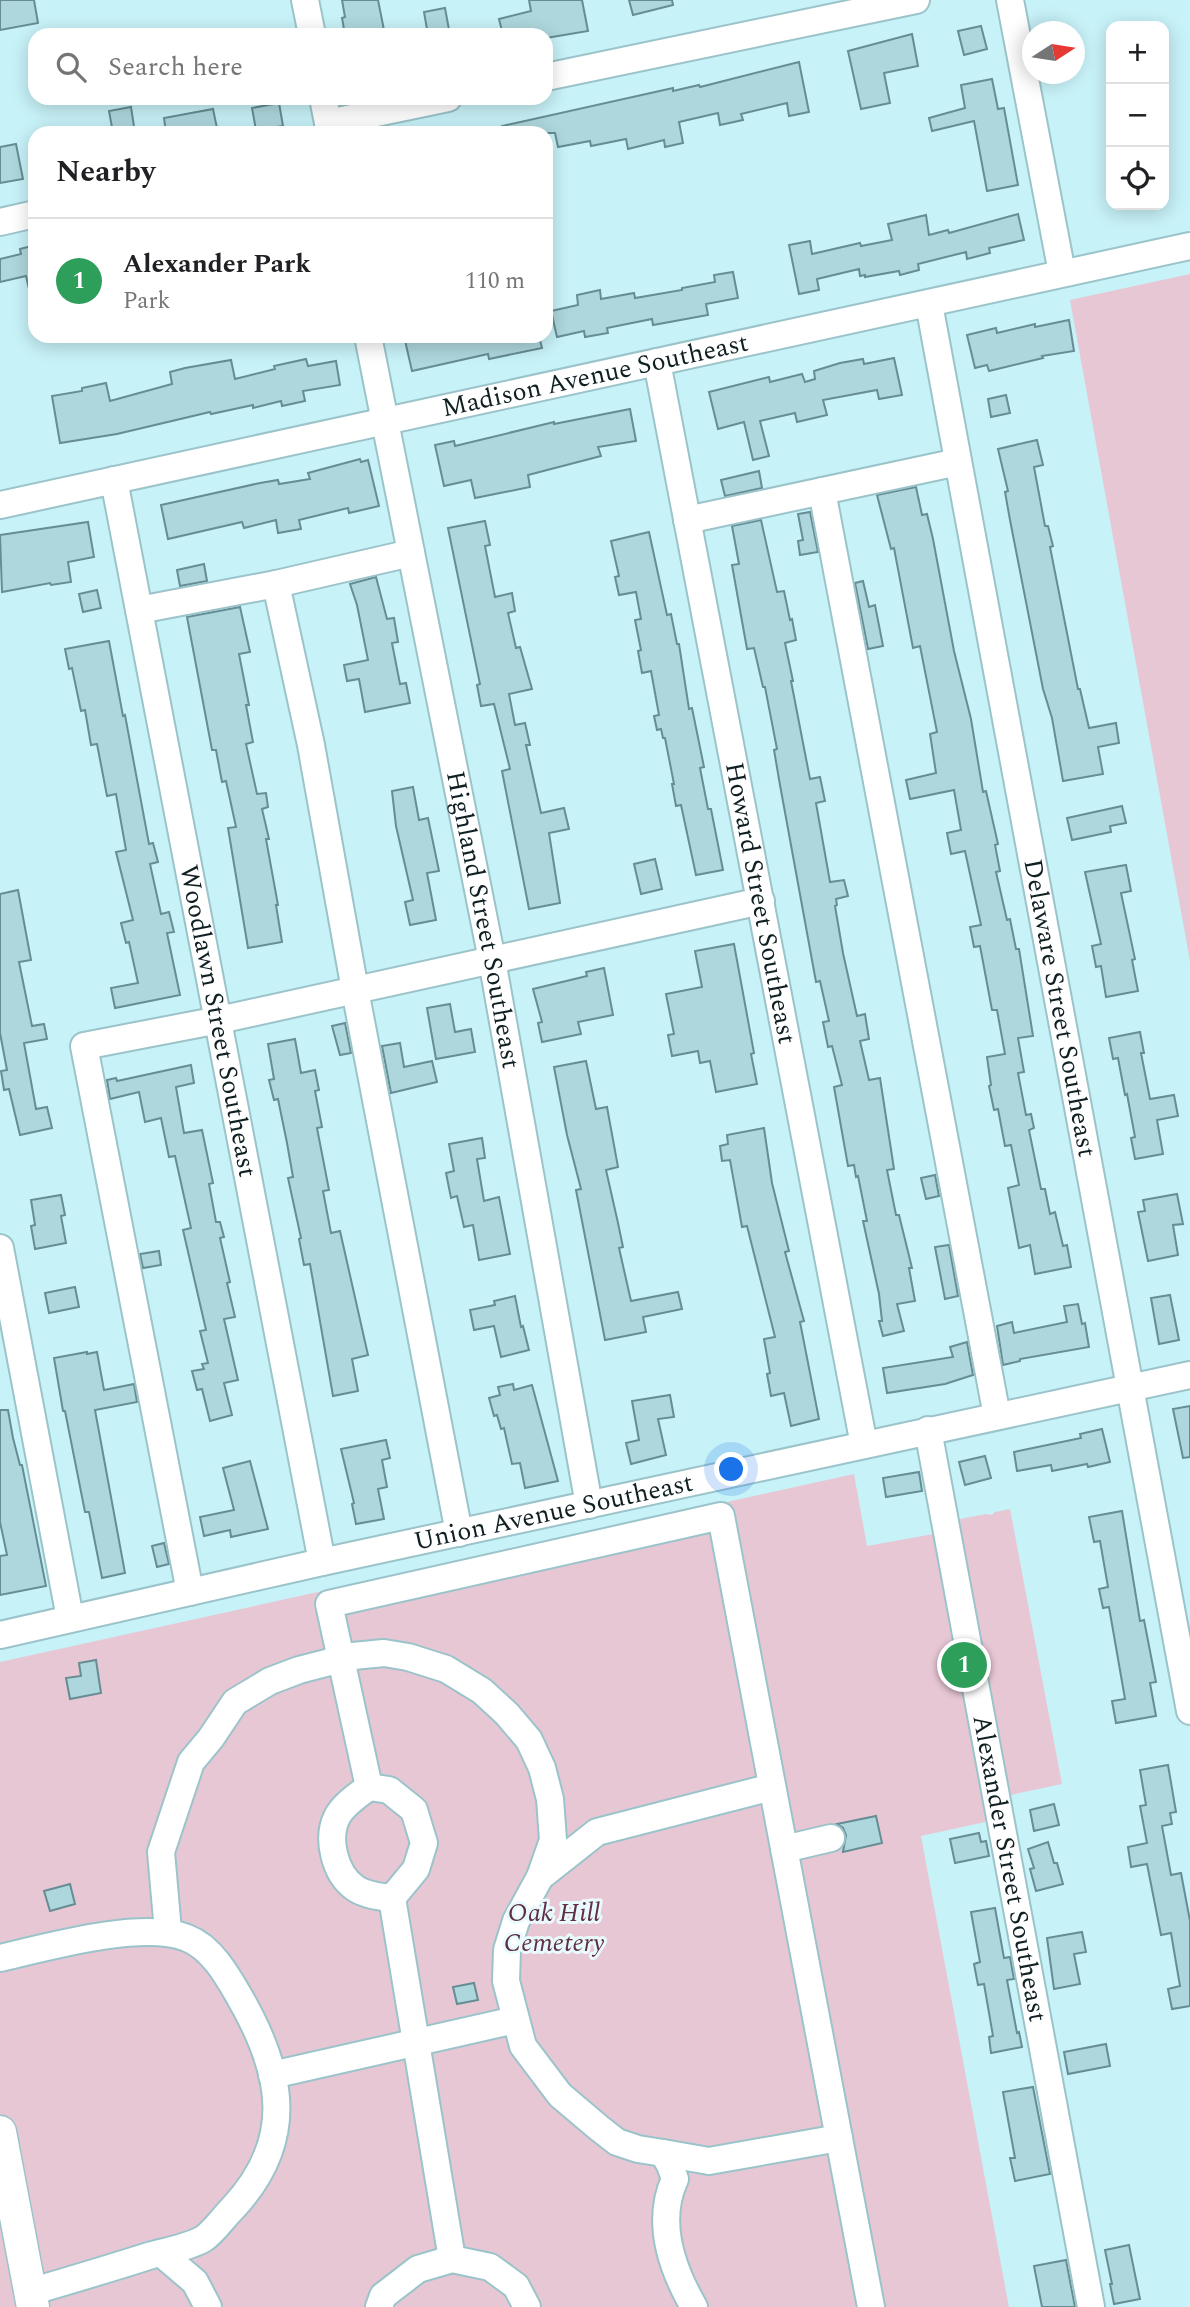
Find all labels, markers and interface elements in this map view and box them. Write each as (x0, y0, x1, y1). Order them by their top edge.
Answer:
north arrow (1022, 21, 1085, 84)
map controls (1106, 21, 1169, 210)
button: + (1106, 21, 1169, 84)
search box (28, 28, 553, 105)
text: Search here (108, 47, 243, 87)
icon: search (52, 48, 90, 86)
button: − (1106, 84, 1169, 147)
button: locate (1106, 147, 1169, 210)
text: Nearby (56, 149, 155, 195)
text: Alexander Park (123, 244, 311, 284)
text: 1 (73, 264, 85, 299)
text: 110 m (465, 264, 525, 299)
text: Park (123, 284, 170, 319)
street label: Madison Avenue Southeast (438, 323, 752, 428)
street label: Howard Street Southeast (714, 759, 807, 1048)
street label: Highland Street Southeast (435, 767, 531, 1072)
street label: Delaware Street Southeast (1012, 856, 1107, 1160)
street label: Woodlawn Street Southeast (168, 862, 268, 1181)
your location (714, 1452, 748, 1486)
street label: Union Avenue Southeast (410, 1463, 697, 1562)
pin: 1 (941, 1639, 987, 1691)
street label: Alexander Street Southeast (961, 1712, 1058, 2025)
park label: Oak Hill Cemetery (504, 1893, 605, 1963)

